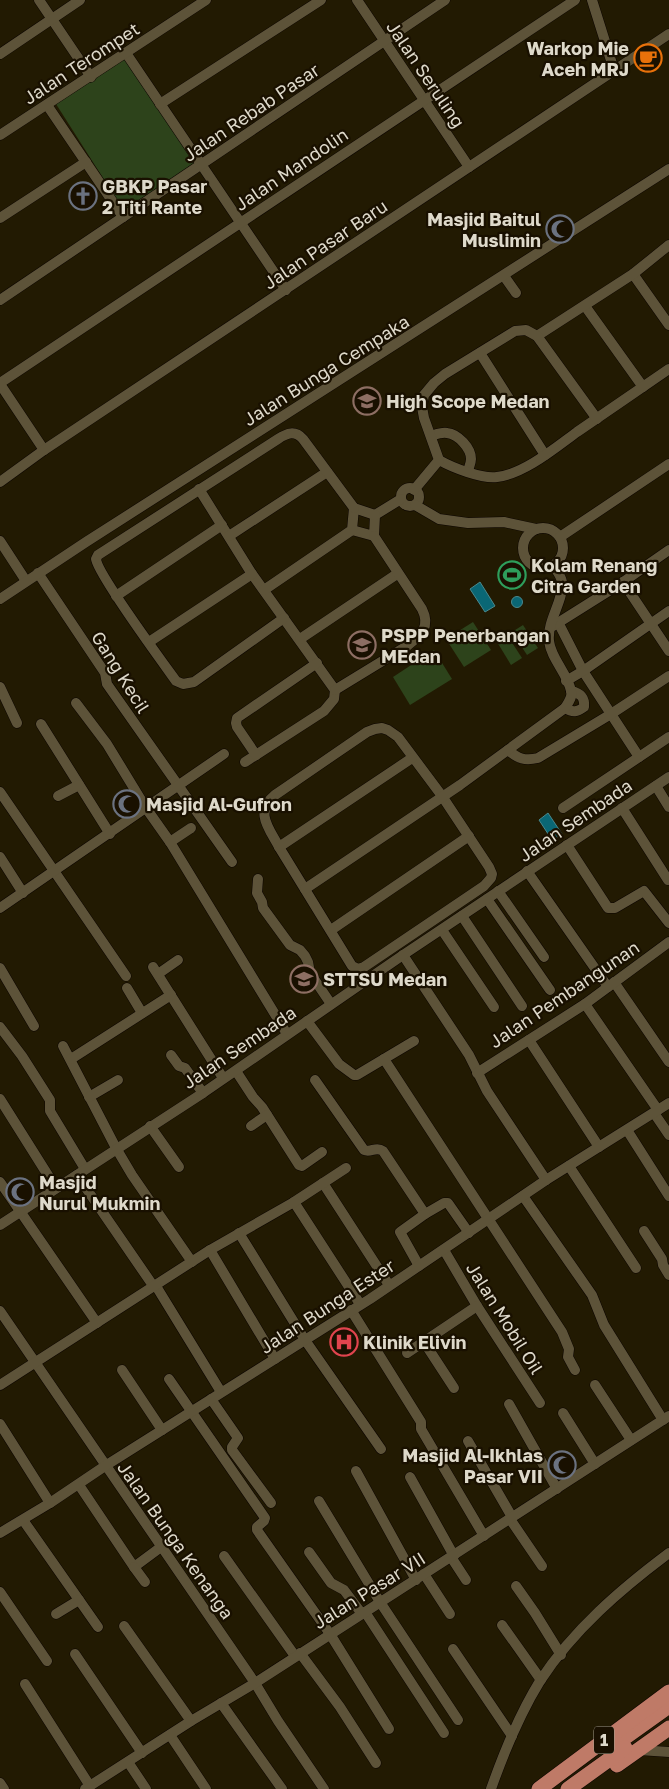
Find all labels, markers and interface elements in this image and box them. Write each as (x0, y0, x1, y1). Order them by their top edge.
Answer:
street label: Jalan Seruling (382, 16, 470, 132)
street label: Jalan Terompet (19, 17, 143, 109)
place label: Warkop Mie Aceh MRJ (526, 37, 629, 80)
cafe icon: Warkop Mie Aceh MRJ (633, 43, 663, 73)
street label: Jalan Rebab Pasar (179, 58, 323, 166)
street label: Jalan Mandolin (230, 123, 352, 215)
place label: GBKP Pasar 2 Titi Rante (102, 175, 207, 218)
church icon: GBKP Pasar 2 Titi Rante (68, 181, 98, 211)
street label: Jalan Pasar Baru (259, 194, 391, 294)
place label: Masjid Baitul Muslimin (427, 208, 541, 251)
mosque icon: Masjid Baitul Muslimin (545, 214, 575, 244)
street label: Jalan Bunga Cempaka (239, 310, 413, 430)
school or university icon: High Scope Medan (352, 386, 382, 416)
place label: High Scope Medan (386, 390, 550, 412)
place label: Kolam Renang Citra Garden (531, 554, 657, 597)
sports icon: Kolam Renang Citra Garden (497, 560, 527, 590)
place label: PSPP Penerbangan MEdan (381, 624, 550, 667)
street label: Gang Kecil (87, 627, 155, 717)
school or university icon: PSPP Penerbangan MEdan (347, 630, 377, 660)
street label: Jalan Sembada (514, 774, 636, 866)
mosque icon: Masjid Al-Gufron (112, 789, 142, 819)
place label: Masjid Al-Gufron (146, 793, 292, 815)
street label: Jalan Pembangunan (485, 936, 643, 1052)
school or university icon: STTSU Medan (289, 964, 319, 994)
place label: STTSU Medan (323, 968, 447, 990)
street label: Jalan Sembada (178, 1001, 300, 1093)
place label: Masjid Nurul Mukmin (39, 1171, 161, 1214)
mosque icon: Masjid Nurul Mukmin (5, 1177, 35, 1207)
street label: Jalan Bunga Ester (255, 1254, 399, 1358)
street label: Jalan Mobil Oil (462, 1258, 548, 1378)
hospital icon: Klinik Elivin (329, 1327, 359, 1357)
place label: Klinik Elivin (363, 1331, 467, 1353)
place label: Masjid Al-Ikhlas Pasar VII (402, 1444, 543, 1487)
mosque icon: Masjid Al-Ikhlas Pasar VII (547, 1450, 577, 1480)
street label: Jalan Bunga Kenanga (113, 1457, 239, 1623)
street label: Jalan Pasar VII (309, 1547, 429, 1633)
road number: 1 (594, 1726, 614, 1754)

